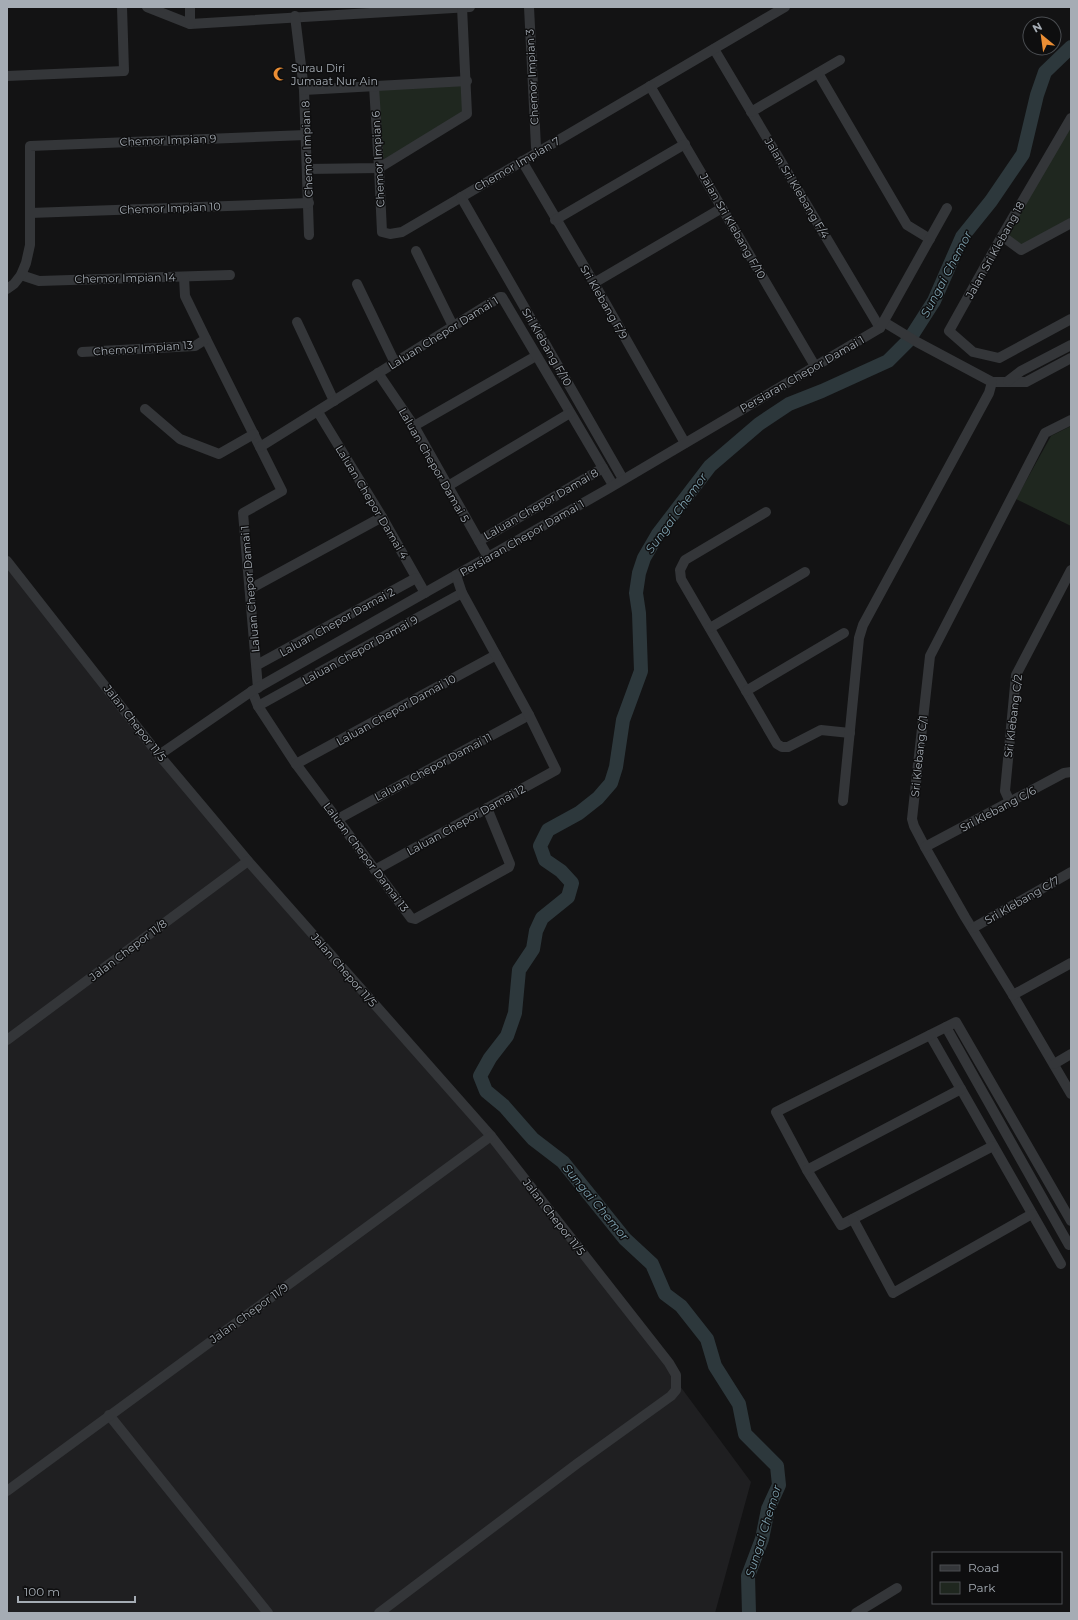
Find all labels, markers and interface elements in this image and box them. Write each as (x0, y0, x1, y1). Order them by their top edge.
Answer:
north arrow (1022, 16, 1062, 56)
text: N (1030, 19, 1044, 36)
street label: Chemor Impian 3 (522, 29, 542, 125)
place label: Surau Diri Jumaat Nur Ain (290, 61, 378, 88)
mosque icon: Surau Diri Jumaat Nur Ain (272, 66, 288, 82)
street label: Chemor Impian 8 (298, 100, 316, 198)
street label: Chemor Impian 6 (368, 110, 388, 208)
street label: Chemor Impian 9 (119, 131, 217, 149)
street label: Chemor Impian 7 (472, 134, 562, 194)
street label: Jalan Sri Klebang F/4 (761, 134, 833, 241)
street label: Jalan Sri Klebang F/10 (697, 170, 769, 281)
street label: Chemor Impian 10 (119, 199, 221, 217)
street label: Jalan Sri Klebang 18 (962, 199, 1028, 302)
water label: Sungai Chemor (917, 228, 975, 320)
street label: Sri Klebang F/9 (577, 263, 631, 342)
street label: Chemor Impian 14 (74, 270, 176, 286)
street label: Laluan Chepor Damai 1 (385, 293, 501, 373)
street label: Sri Klebang F/10 (519, 305, 575, 389)
street label: Persiaran Chepor Damai 1 (737, 333, 867, 415)
street label: Chemor Impian 13 (93, 338, 193, 358)
street label: Laluan Chepor Damai 5 (396, 405, 472, 525)
street label: Laluan Chepor Damai 4 (332, 442, 412, 562)
street label: Laluan Chepor Damai 8 (481, 465, 601, 543)
water label: Sungai Chemor (642, 470, 710, 556)
street label: Persiaran Chepor Damai 1 (457, 497, 587, 579)
street label: Laluan Chepor Damai 1 (237, 525, 263, 653)
street label: Laluan Chepor Damai 2 (277, 584, 397, 660)
street label: Laluan Chepor Damai 9 (300, 612, 420, 688)
street label: Laluan Chepor Damai 10 (334, 671, 458, 749)
street label: Sri Klebang C/2 (1001, 674, 1025, 758)
street label: Jalan Chepor 11/5 (100, 681, 169, 764)
street label: Sri Klebang C/1 (908, 715, 930, 797)
street label: Laluan Chepor Damai 11 (372, 730, 494, 804)
street label: Laluan Chepor Damai 12 (404, 782, 528, 858)
street label: Sri Klebang C/6 (958, 783, 1039, 835)
street label: Laluan Chepor Damai 13 (320, 800, 412, 914)
street label: Sri Klebang C/7 (982, 873, 1062, 927)
street label: Jalan Chepor 11/8 (86, 916, 170, 984)
street label: Jalan Chepor 11/5 (308, 929, 380, 1010)
water label: Sungai Chemor (560, 1161, 633, 1243)
street label: Jalan Chepor 11/5 (519, 1175, 588, 1258)
street label: Jalan Chepor 11/9 (206, 1280, 291, 1347)
water label: Sungai Chemor (742, 1483, 784, 1579)
legend (932, 1552, 1062, 1604)
text: Road (968, 1560, 999, 1575)
scale bar (18, 1578, 135, 1604)
text: Park (968, 1580, 996, 1595)
text: 100 m (24, 1584, 60, 1599)

